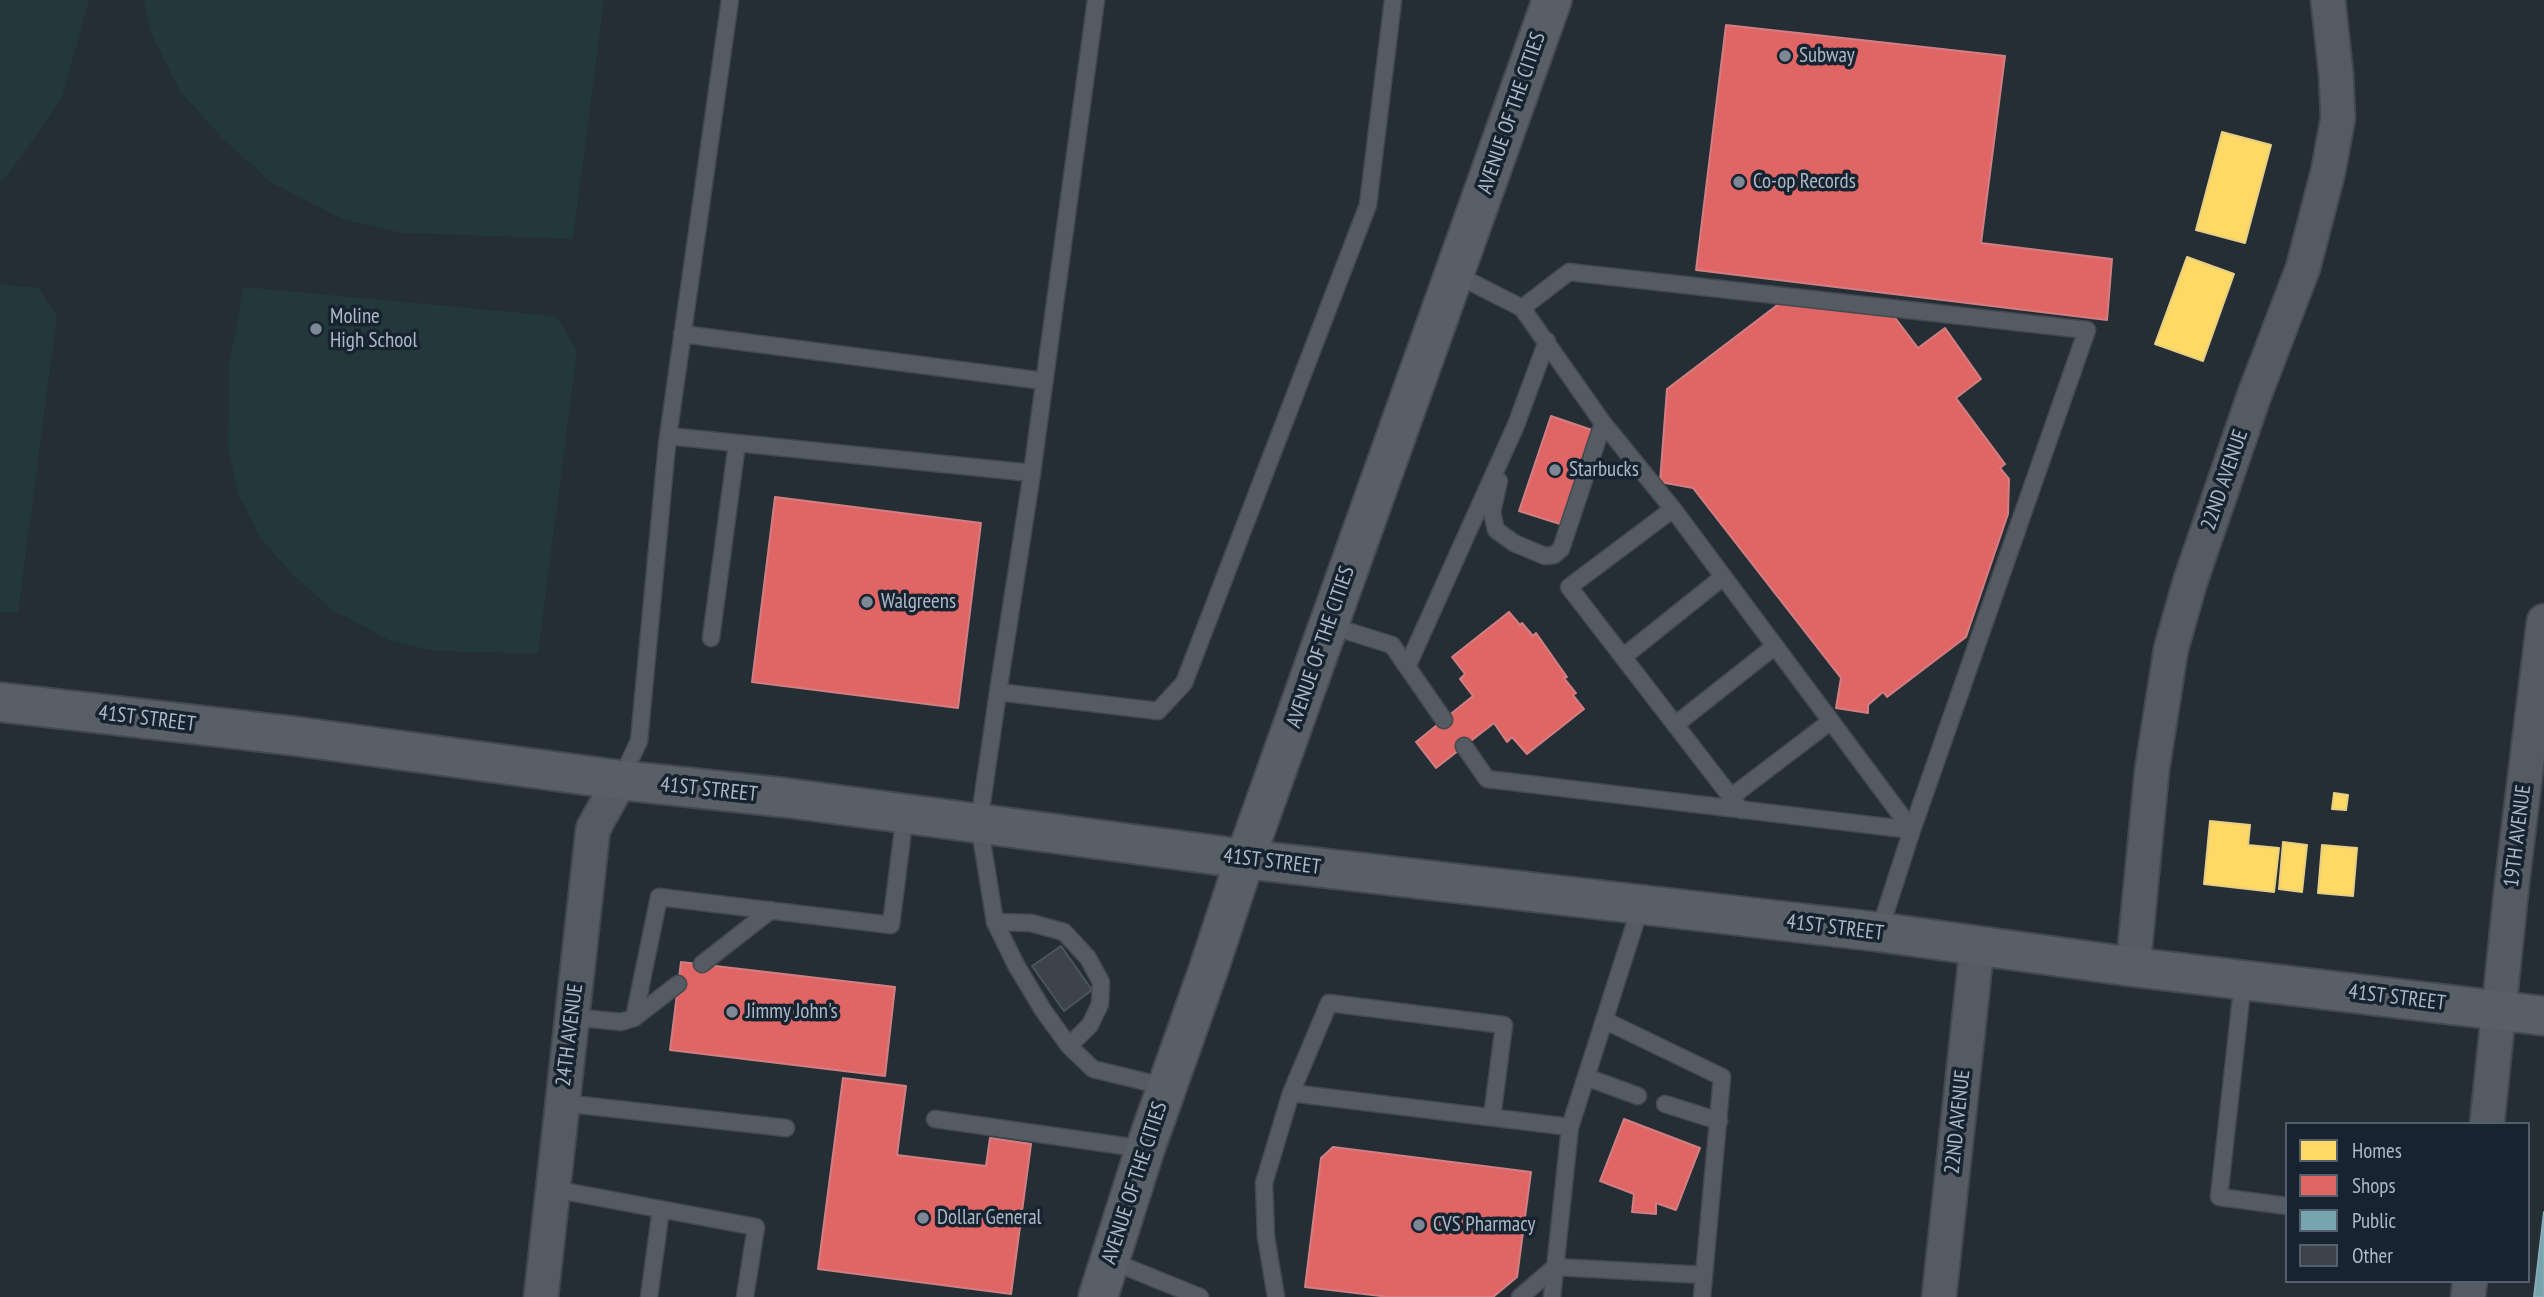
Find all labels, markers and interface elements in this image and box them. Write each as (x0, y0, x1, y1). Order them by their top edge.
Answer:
street label: AVENUE OF THE CITIES (1473, 29, 1551, 197)
place label: Subway (1799, 43, 1855, 69)
marker: Subway (1777, 48, 1793, 64)
place label: Co-op Records (1753, 169, 1856, 195)
marker: Co-op Records (1731, 174, 1747, 190)
place label: Moline High School (330, 304, 417, 354)
marker: Moline High School (308, 321, 324, 337)
street label: 22ND AVENUE (2196, 426, 2254, 534)
place label: Starbucks (1569, 457, 1639, 483)
marker: Starbucks (1547, 462, 1563, 478)
street label: AVENUE OF THE CITIES (1282, 563, 1360, 731)
place label: Walgreens (881, 589, 956, 615)
marker: Walgreens (859, 594, 875, 610)
street label: 41ST STREET (97, 701, 197, 737)
street label: 41ST STREET (659, 772, 759, 808)
street label: 19TH AVENUE (2499, 783, 2537, 889)
street label: 41ST STREET (1222, 844, 1322, 880)
street label: 41ST STREET (1785, 910, 1885, 946)
street label: 41ST STREET (2347, 980, 2447, 1016)
street label: 24TH AVENUE (551, 982, 589, 1088)
place label: Jimmy John's (746, 999, 838, 1025)
marker: Jimmy John's (724, 1004, 740, 1020)
street label: 22ND AVENUE (1940, 1069, 1976, 1175)
street label: AVENUE OF THE CITIES (1097, 1099, 1173, 1267)
legend (2285, 1122, 2530, 1283)
text: Homes (2352, 1137, 2402, 1164)
text: Shops (2352, 1172, 2396, 1199)
place label: Dollar General (937, 1205, 1041, 1231)
text: Public (2352, 1207, 2396, 1234)
marker: Dollar General (915, 1210, 931, 1226)
place label: CVS Pharmacy (1433, 1212, 1535, 1238)
marker: CVS Pharmacy (1411, 1217, 1427, 1233)
text: Other (2352, 1242, 2393, 1269)

